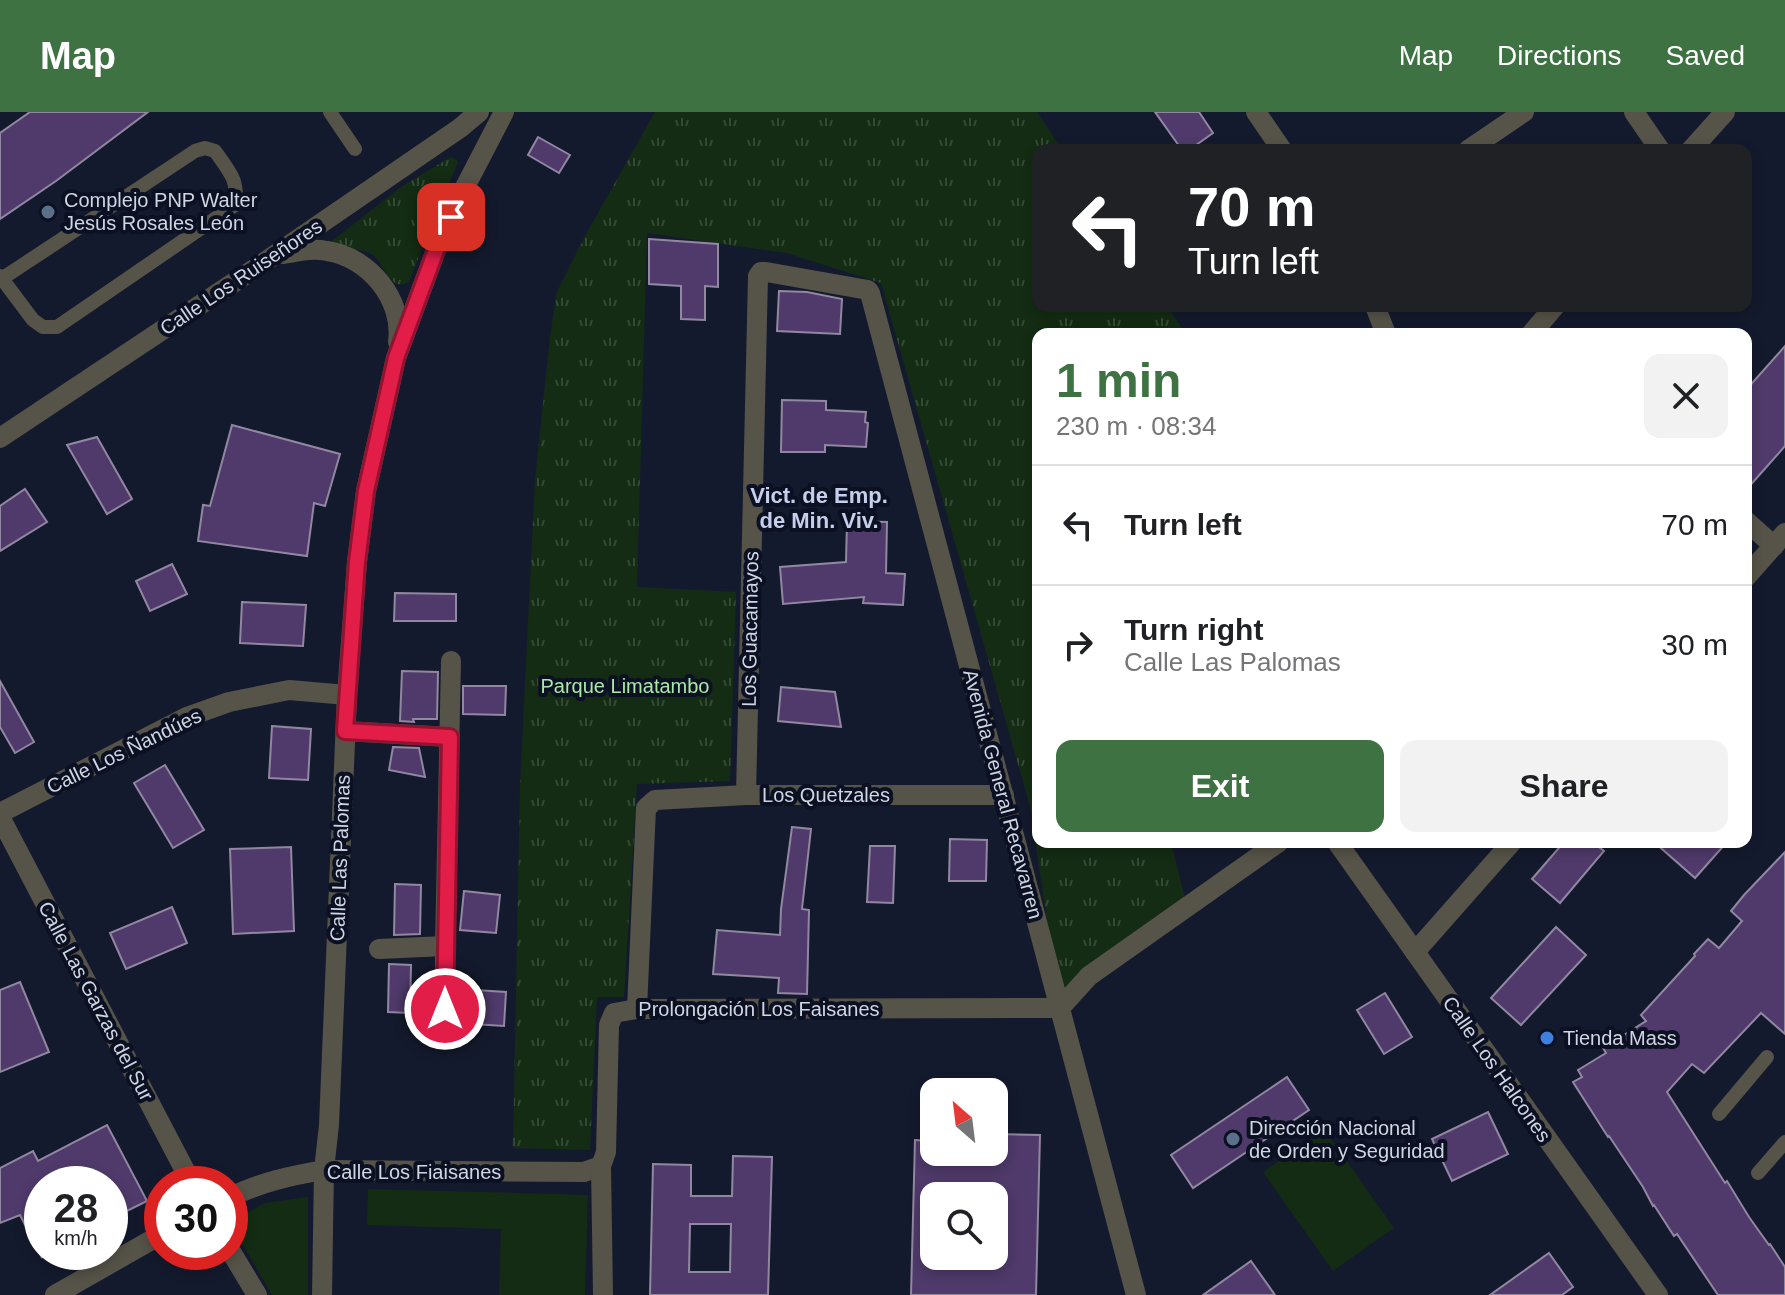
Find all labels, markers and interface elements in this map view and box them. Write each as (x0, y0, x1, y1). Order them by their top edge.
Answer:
text: Map (40, 35, 116, 77)
text: Map (1399, 40, 1453, 71)
text: Directions (1497, 40, 1622, 71)
text: Saved (1666, 40, 1745, 71)
text: 70 m (1188, 175, 1316, 238)
icon: left (1056, 176, 1160, 280)
pin (417, 183, 485, 251)
place label: Complejo PNP Walter Jesús Rosales León (64, 189, 258, 234)
icon: arrive (429, 195, 473, 239)
marker: Complejo PNP Walter Jesús Rosales León (39, 203, 57, 221)
street label: Calle Los Ruiseñores (156, 215, 326, 339)
text: Turn left (1188, 241, 1319, 282)
text: 1 min (1056, 354, 1181, 407)
button: close (1644, 354, 1728, 438)
text: 230 m · 08:34 (1056, 411, 1216, 441)
district label: Vict. de Emp. de Min. Viv. (750, 483, 888, 533)
icon: left (1056, 503, 1100, 547)
text: Turn left (1124, 508, 1242, 541)
text: 70 m (1661, 508, 1728, 541)
street label: Los Guacamayos (738, 551, 762, 707)
text: Turn right (1124, 613, 1263, 646)
icon: right (1056, 623, 1100, 667)
text: 30 m (1661, 628, 1728, 661)
text: Calle Las Palomas (1124, 647, 1341, 677)
street label: Avenida General Recavarren (959, 667, 1047, 921)
park label: Parque Limatambo (541, 675, 709, 697)
street label: Calle Los Ñandúes (43, 703, 205, 798)
button: Exit (1056, 740, 1384, 832)
button: Share (1400, 740, 1728, 832)
street label: Calle Las Palomas (326, 774, 354, 942)
street label: Los Quetzales (762, 784, 890, 806)
street label: Calle Las Garzas del Sur (34, 898, 158, 1105)
position arrow (403, 967, 487, 1051)
street label: Calle Los Halcones (1439, 992, 1555, 1146)
street label: Prolongación Los Faisanes (638, 998, 880, 1020)
place label: Tienda Mass (1563, 1027, 1677, 1049)
marker: Tienda Mass (1538, 1029, 1556, 1047)
north arrow (920, 1078, 1008, 1166)
map controls (920, 1078, 1008, 1270)
place label: Dirección Nacional de Orden y Seguridad (1249, 1117, 1445, 1162)
marker: Dirección Nacional de Orden y Seguridad (1224, 1130, 1242, 1148)
street label: Calle Los Fiaisanes (327, 1161, 501, 1183)
speed limit sign: 30 (144, 1166, 248, 1270)
button: search (920, 1182, 1008, 1270)
text: 28 (54, 1186, 98, 1230)
text: km/h (54, 1227, 98, 1249)

